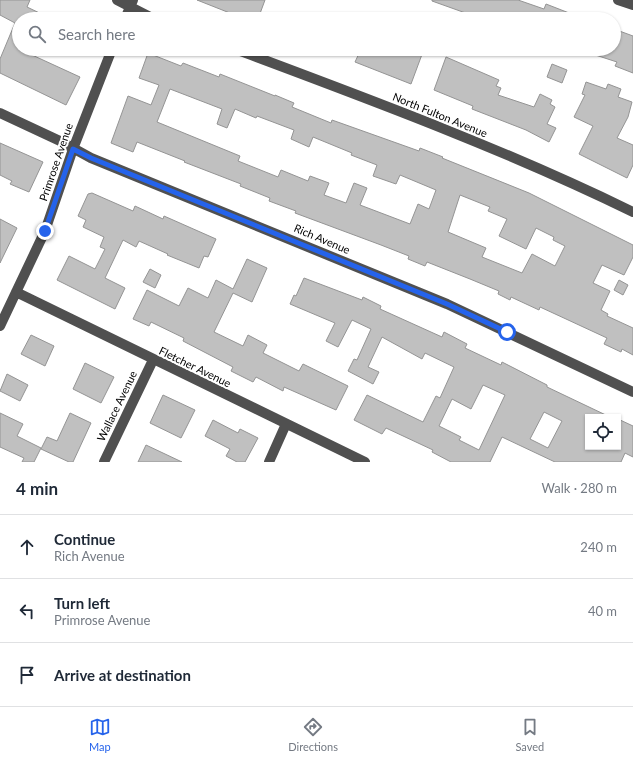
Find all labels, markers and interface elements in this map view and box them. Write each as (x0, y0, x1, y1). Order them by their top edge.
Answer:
search box (12, 12, 621, 56)
icon: search (26, 23, 48, 45)
text: Search here (58, 25, 135, 43)
street label: North Fulton Avenue (391, 90, 490, 140)
street label: Primrose Avenue (36, 121, 75, 203)
street label: Rich Avenue (292, 221, 352, 256)
route end (36, 222, 54, 240)
route start (498, 323, 516, 341)
street label: Fletcher Avenue (157, 344, 233, 390)
street label: Wallace Avenue (94, 368, 139, 443)
map controls (585, 414, 621, 450)
button: locate (585, 414, 621, 450)
text: 4 min (16, 478, 58, 499)
text: Walk · 280 m (541, 480, 617, 496)
text: Continue (54, 530, 115, 548)
icon: ahead (16, 536, 38, 558)
text: 240 m (580, 539, 617, 555)
text: Rich Avenue (54, 548, 125, 564)
text: Turn left (54, 594, 110, 612)
icon: left (16, 600, 38, 622)
text: 40 m (588, 603, 617, 619)
text: Primrose Avenue (54, 612, 151, 628)
icon: arrive (16, 664, 38, 686)
text: Arrive at destination (54, 666, 191, 684)
tab: Map (89, 716, 111, 753)
tab: Directions (288, 716, 338, 753)
tab: Saved (515, 716, 544, 753)

